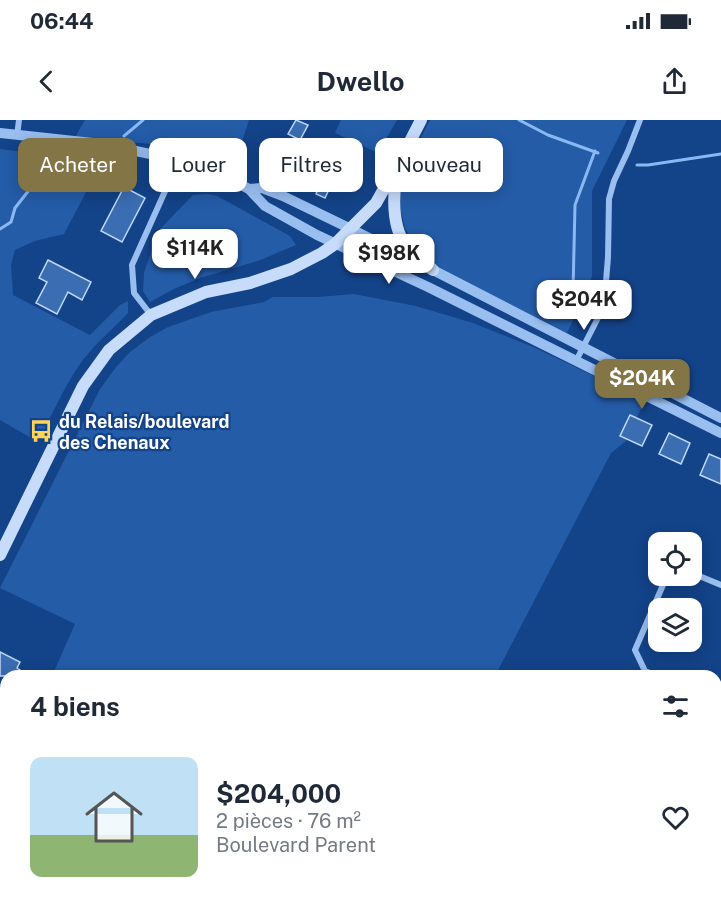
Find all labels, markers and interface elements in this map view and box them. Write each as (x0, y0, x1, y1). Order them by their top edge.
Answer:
text: 06:44 (30, 8, 93, 34)
icon: back (30, 65, 63, 98)
text: Dwello (317, 65, 404, 97)
icon: share (658, 65, 691, 98)
chip: Acheter (18, 138, 137, 192)
chip: Louer (149, 138, 247, 192)
chip: Filtres (259, 138, 363, 192)
chip: Nouveau (375, 138, 503, 192)
pin: $114K (153, 229, 237, 280)
pin: $198K (347, 234, 431, 285)
text: $114K (166, 236, 224, 260)
text: $198K (357, 241, 421, 265)
pin: $204K (542, 280, 626, 331)
text: $204K (551, 287, 617, 311)
pin: $204K (600, 359, 684, 410)
text: $204K (609, 366, 675, 390)
place label: du Relais/boulevard des Chenaux (59, 411, 230, 453)
bus stop icon: du Relais/boulevard des Chenaux (28, 418, 54, 444)
map controls (648, 532, 702, 652)
button: locate (648, 532, 702, 586)
button: layers (648, 598, 702, 652)
icon: filters (659, 690, 692, 723)
text: 4 biens (30, 691, 120, 722)
text: $204,000 (216, 778, 341, 809)
icon: home (78, 781, 150, 853)
icon: heart (659, 801, 692, 834)
text: 2 pièces · 76 m² (216, 809, 361, 833)
text: Boulevard Parent (216, 833, 376, 857)

